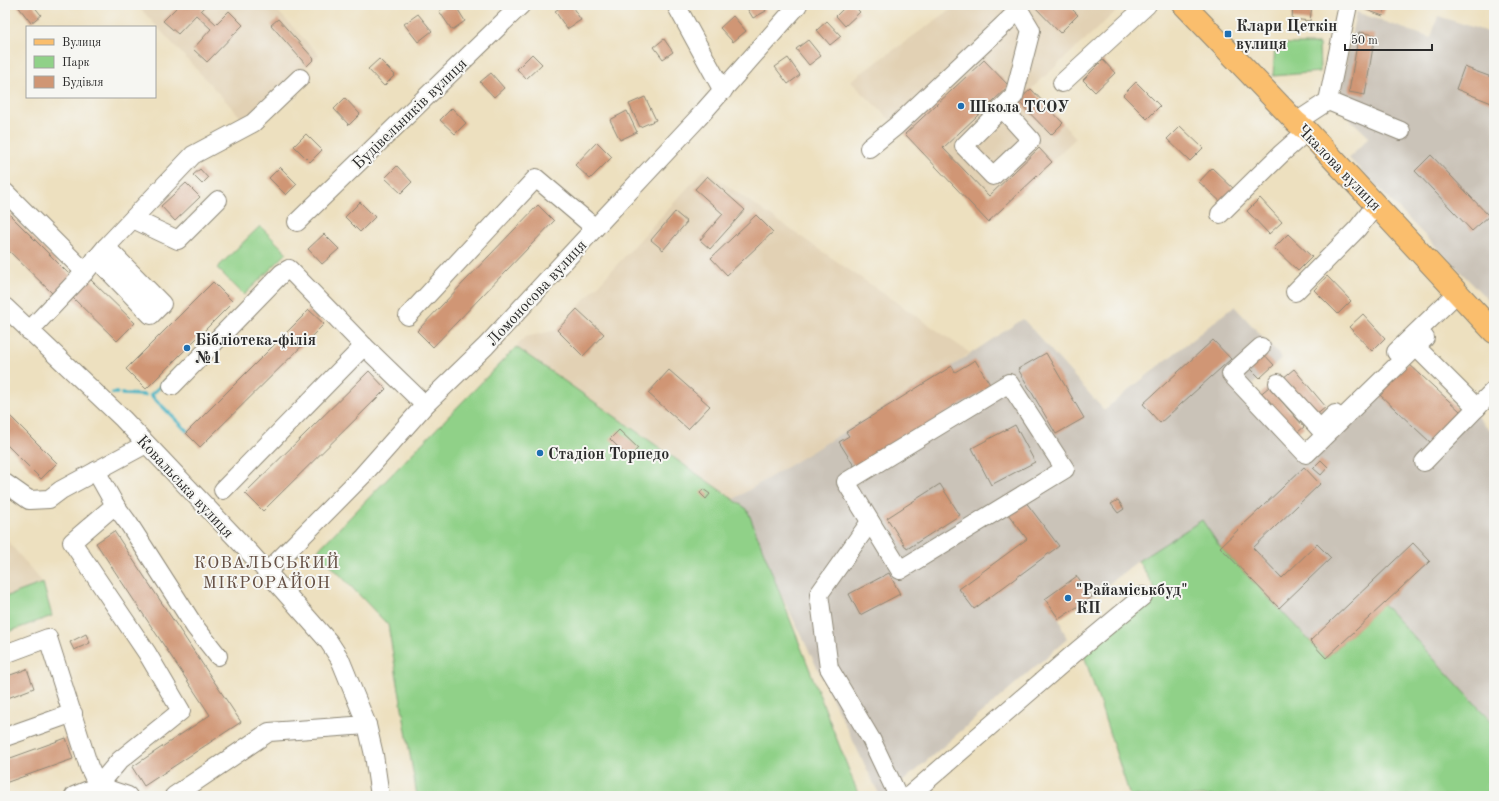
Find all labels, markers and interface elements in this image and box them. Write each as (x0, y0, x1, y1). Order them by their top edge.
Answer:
place label: Клари Цеткін вулиця (1236, 19, 1337, 53)
legend (26, 26, 156, 98)
scale bar (1345, 26, 1432, 52)
marker: Клари Цеткін вулиця (1223, 29, 1233, 39)
text: 50 m (1351, 34, 1378, 47)
text: Вулиця (62, 37, 101, 49)
street label: Будівельників вулиця (350, 56, 471, 173)
text: Парк (62, 57, 90, 69)
text: Будівля (62, 76, 104, 89)
place label: Школа ТСОУ (969, 100, 1070, 116)
marker: Школа ТСОУ (956, 101, 966, 111)
street label: Чкалова вулиця (1294, 122, 1383, 214)
street label: Ломоносова вулиця (484, 237, 590, 349)
place label: Бібліотека-філія №1 (195, 333, 316, 367)
marker: Бібліотека-філія №1 (182, 343, 192, 353)
street label: Ковальська вулиця (133, 433, 236, 542)
place label: Стадіон Торпедо (548, 447, 669, 463)
marker: Стадіон Торпедо (535, 448, 545, 458)
district label: КОВАЛЬСЬКИЙ МІКРОРАЙОН (194, 552, 340, 592)
place label: "Райаміськбуд" КП (1076, 583, 1187, 617)
marker: "Райаміськбуд" КП (1063, 593, 1073, 603)

